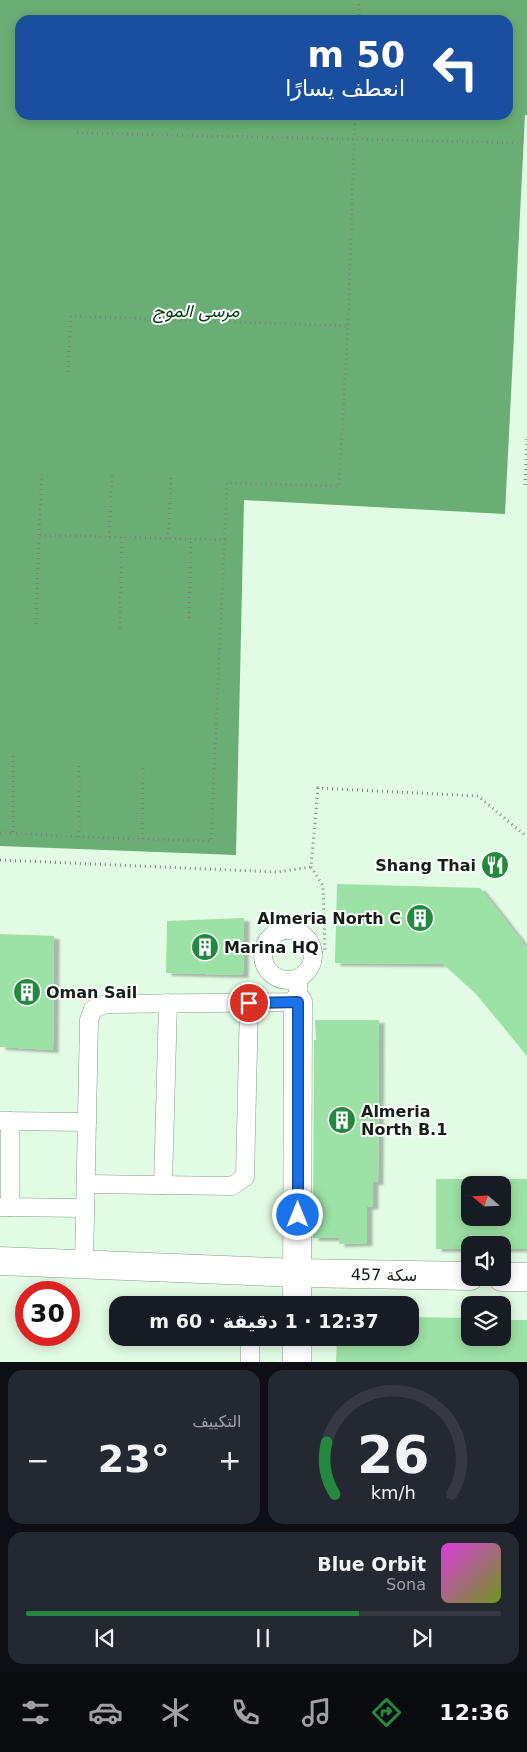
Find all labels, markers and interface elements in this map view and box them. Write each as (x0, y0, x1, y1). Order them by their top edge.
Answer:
text: 50 m (308, 35, 405, 75)
icon: left (423, 35, 488, 100)
text: انعطف يسارًا (285, 76, 405, 101)
water label: مرسى الموج (153, 300, 240, 324)
restaurant icon: Shang Thai (480, 850, 510, 880)
place label: Shang Thai (375, 856, 476, 875)
building icon: Almeria North C (405, 903, 435, 933)
place label: Almeria North C (257, 909, 401, 928)
building icon: Marina HQ (190, 932, 220, 962)
place label: Marina HQ (224, 938, 319, 957)
building icon: Oman Sail (12, 977, 42, 1007)
pin (228, 982, 270, 1024)
place label: Oman Sail (46, 983, 137, 1002)
icon: arrive (235, 989, 263, 1017)
place label: Almeria North B.1 (361, 1102, 447, 1139)
building icon: Almeria North B.1 (327, 1105, 357, 1135)
north arrow (461, 1176, 511, 1226)
map controls (461, 1176, 511, 1346)
position arrow (271, 1188, 323, 1240)
button: sound (461, 1236, 511, 1286)
street label: سكة 457 (351, 1265, 417, 1285)
speed limit sign: 30 (15, 1281, 80, 1346)
button: layers (461, 1296, 511, 1346)
text: 12:37 · 1 دقيقة · 60 m (149, 1310, 379, 1332)
text: التكييف (192, 1412, 242, 1431)
text: 26 (357, 1425, 429, 1485)
text: 23° (98, 1437, 170, 1481)
text: − (26, 1444, 49, 1477)
text: + (218, 1444, 241, 1477)
text: km/h (371, 1482, 416, 1503)
text: Blue Orbit (317, 1553, 426, 1575)
text: Sona (386, 1575, 426, 1594)
icon: previous (91, 1624, 119, 1652)
icon: pause (249, 1624, 277, 1652)
icon: next (408, 1624, 436, 1652)
icon: filters (18, 1695, 53, 1730)
icon: car (88, 1695, 123, 1730)
icon: climate (158, 1695, 193, 1730)
icon: phone (228, 1695, 263, 1730)
icon: music (299, 1695, 334, 1730)
icon: directions (369, 1695, 404, 1730)
text: 12:36 (439, 1700, 509, 1725)

